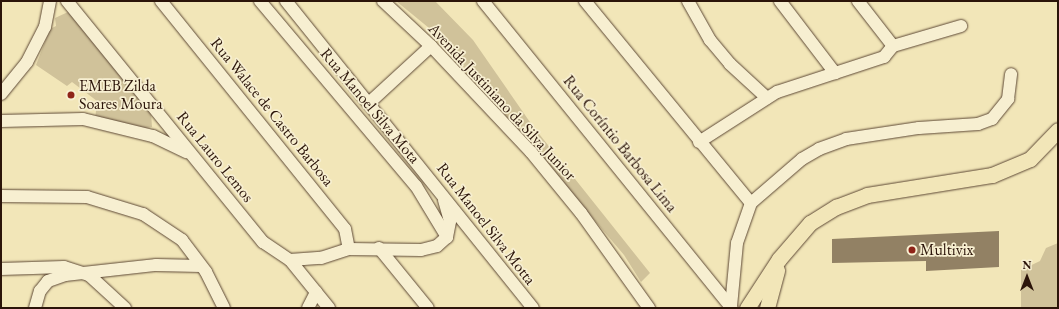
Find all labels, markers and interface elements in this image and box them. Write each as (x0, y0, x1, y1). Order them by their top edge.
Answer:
street label: Avenida Justiniano da Silva Junior (424, 19, 580, 185)
street label: Rua Walace de Castro Barbosa (206, 34, 338, 190)
street label: Rua Manoel Silva Mota (316, 44, 424, 168)
street label: Rua Coríntio Barbosa Lima (559, 72, 681, 216)
place label: EMEB Zilda Soares Moura (79, 76, 163, 114)
marker: EMEB Zilda Soares Moura (66, 90, 76, 100)
street label: Rua Lauro Lemos (173, 108, 257, 206)
street label: Rua Manoel Silva Motta (432, 159, 540, 289)
place label: Multivix (920, 240, 973, 260)
marker: Multivix (907, 245, 917, 255)
north arrow (1007, 257, 1047, 297)
text: N (1023, 258, 1031, 272)

